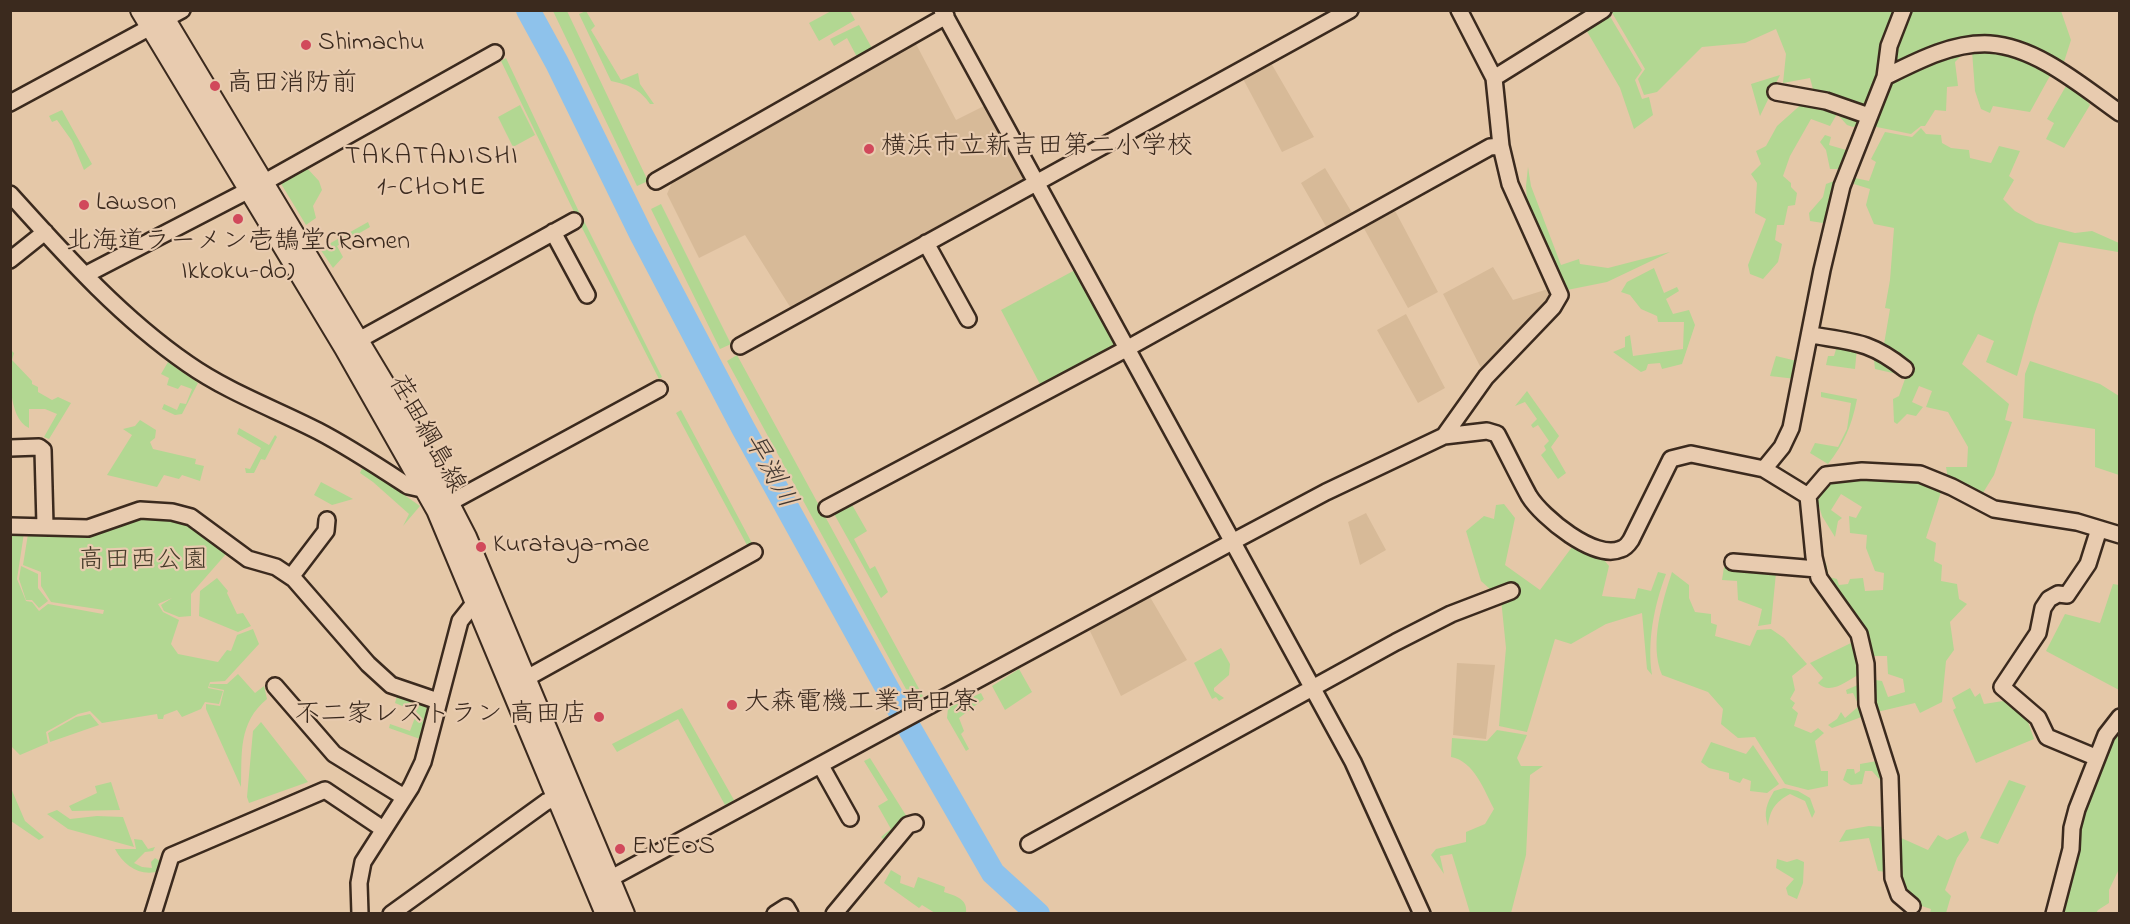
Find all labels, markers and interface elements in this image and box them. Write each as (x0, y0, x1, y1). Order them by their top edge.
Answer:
place label: Shimachu (318, 29, 425, 61)
marker: Shimachu (299, 38, 313, 52)
place label: 高田消防前 (227, 70, 357, 102)
marker: 高田消防前 (208, 79, 222, 93)
place label: 横浜市立新吉田第二小学校 (881, 133, 1193, 165)
marker: 横浜市立新吉田第二小学校 (862, 142, 876, 156)
district label: TAKATANISHI 1-CHOME (345, 143, 519, 206)
place label: Lawson (96, 189, 176, 221)
marker: Lawson (77, 198, 91, 212)
marker: 北海道ラーメン壱鵠堂(Ramen Ikkoku-do) (231, 212, 245, 226)
place label: 北海道ラーメン壱鵠堂(Ramen Ikkoku-do) (66, 228, 410, 290)
street label: 荏田綱島線 (380, 371, 470, 499)
water label: 早渕川 (734, 429, 802, 515)
place label: Kurataya-mae (493, 531, 649, 563)
marker: Kurataya-mae (474, 540, 488, 554)
park label: 高田西公園 (78, 547, 208, 579)
place label: 大森電機工業高田寮 (744, 689, 978, 721)
marker: 大森電機工業高田寮 (725, 698, 739, 712)
place label: 不二家レストラン 高田店 (295, 701, 587, 733)
marker: 不二家レストラン 高田店 (592, 710, 606, 724)
place label: ENEOS (632, 833, 715, 865)
marker: ENEOS (613, 842, 627, 856)

